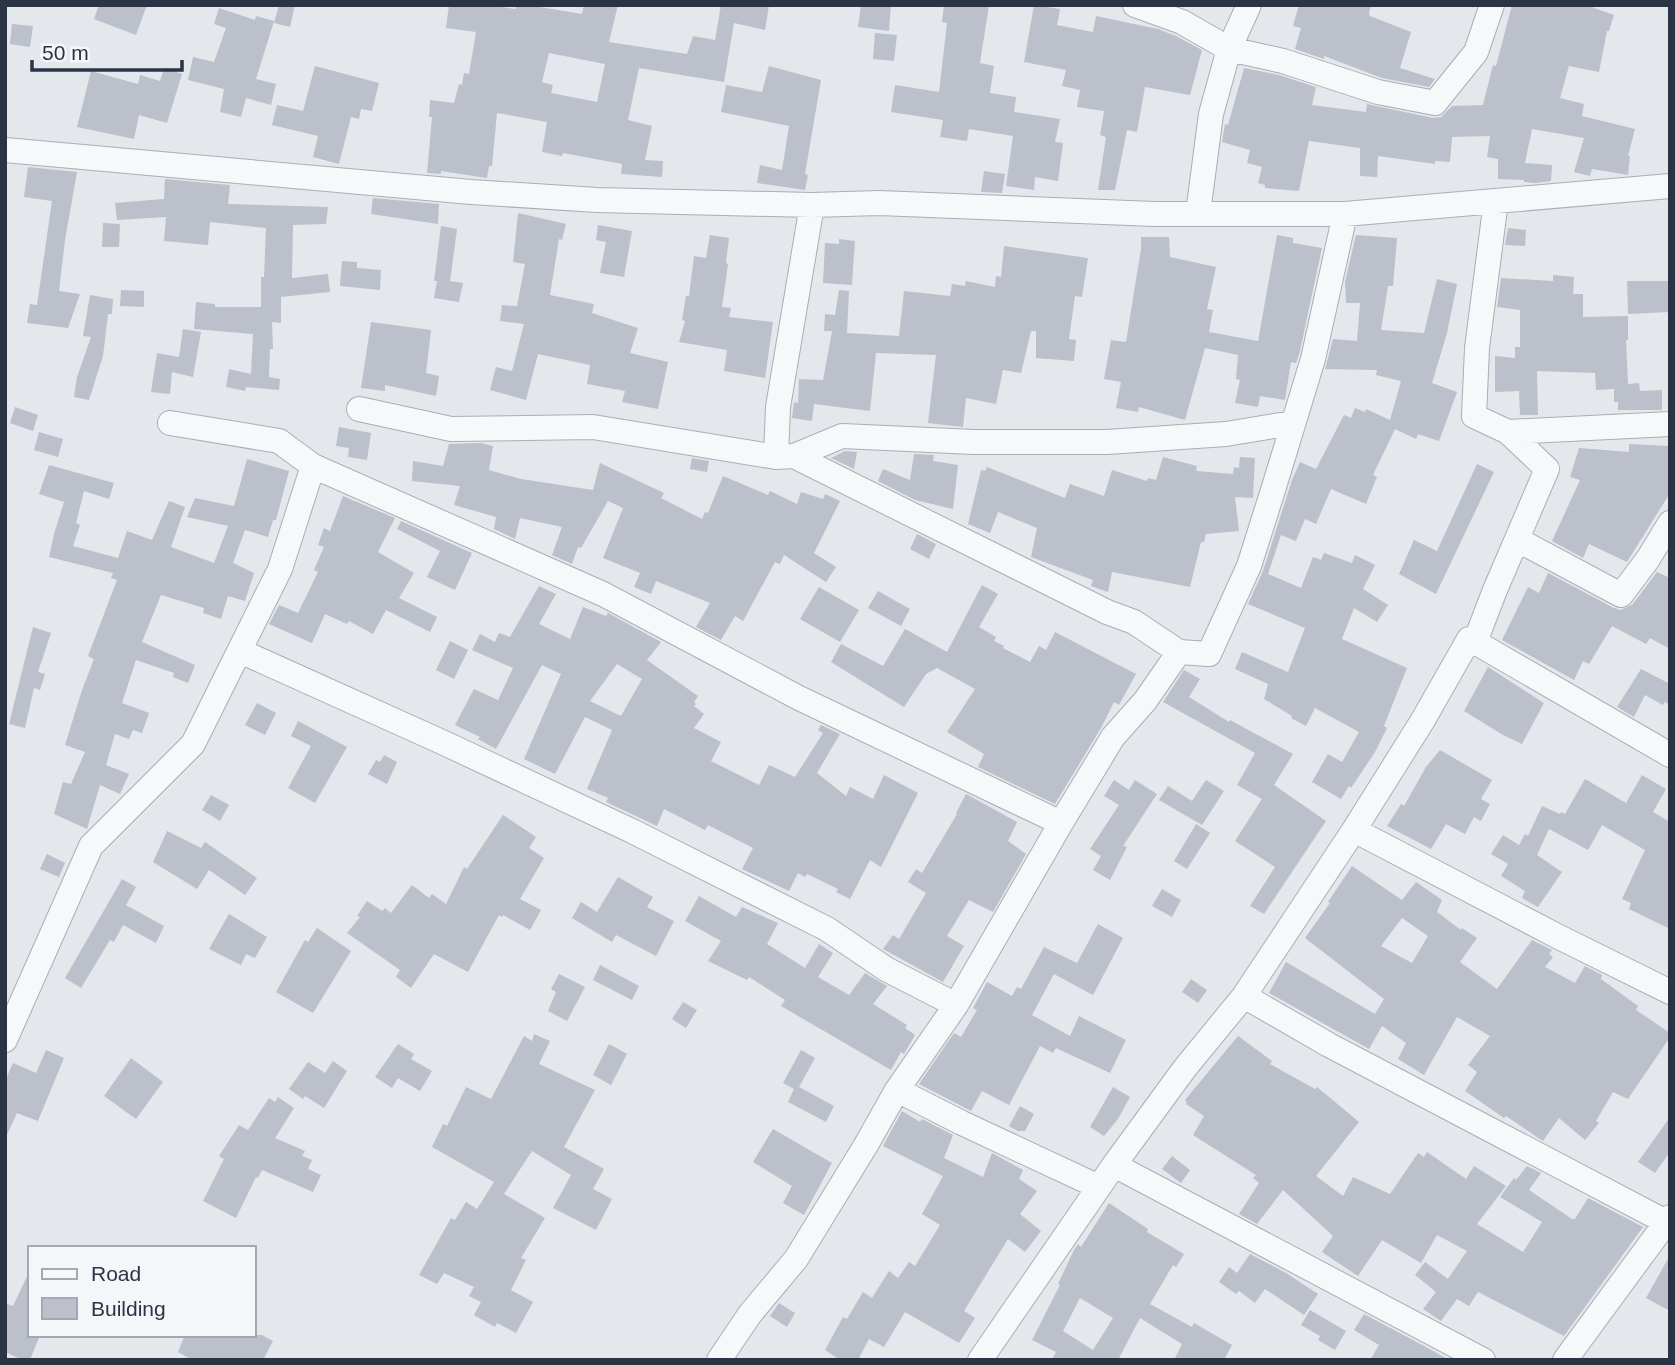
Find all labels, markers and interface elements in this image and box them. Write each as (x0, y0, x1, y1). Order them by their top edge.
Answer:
scale bar (32, 28, 182, 72)
text: 50 m (42, 41, 89, 64)
legend (28, 1246, 256, 1337)
text: Road (91, 1262, 141, 1285)
text: Building (91, 1297, 166, 1320)

